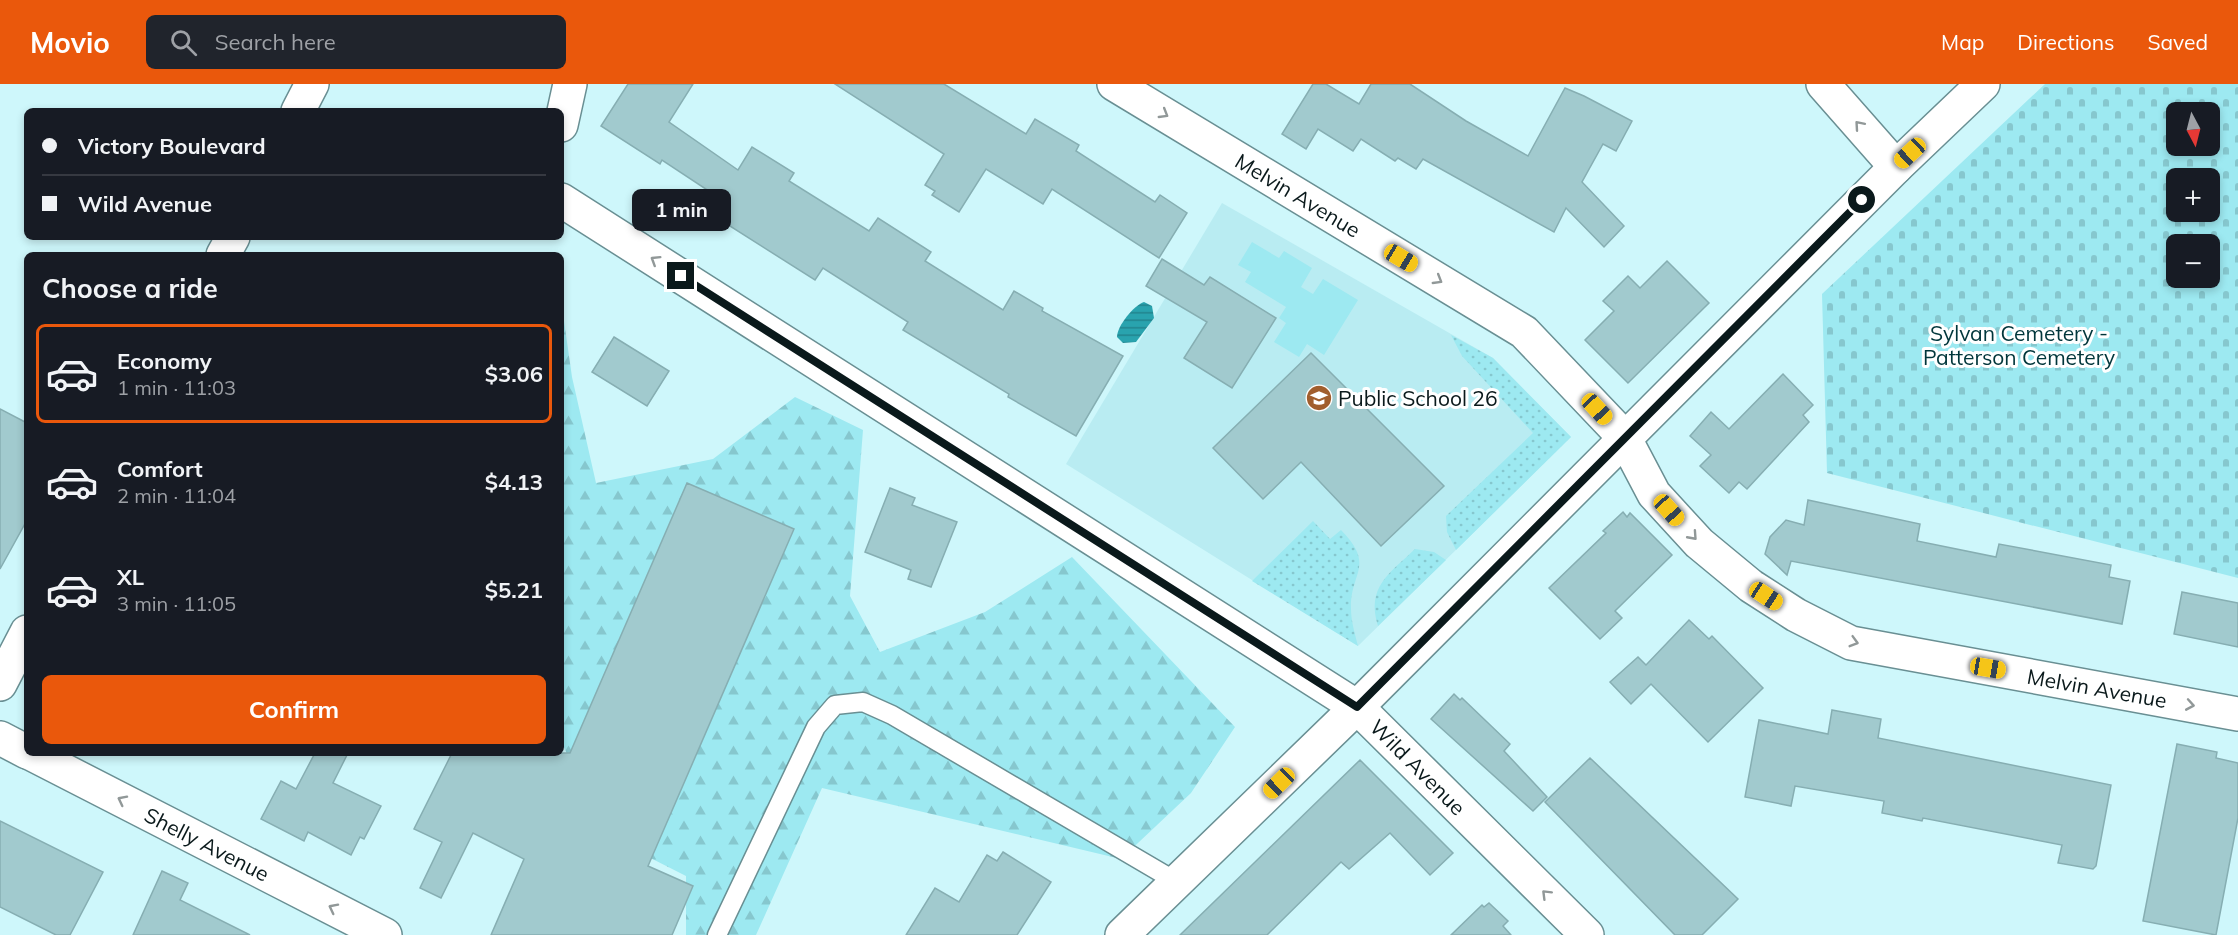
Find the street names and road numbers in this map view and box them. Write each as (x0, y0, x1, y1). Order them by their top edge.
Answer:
street label: Melvin Avenue (1231, 147, 1365, 243)
street label: Melvin Avenue (2025, 663, 2169, 713)
street label: Wild Avenue (1365, 714, 1471, 820)
street label: Shelly Avenue (140, 801, 274, 887)

